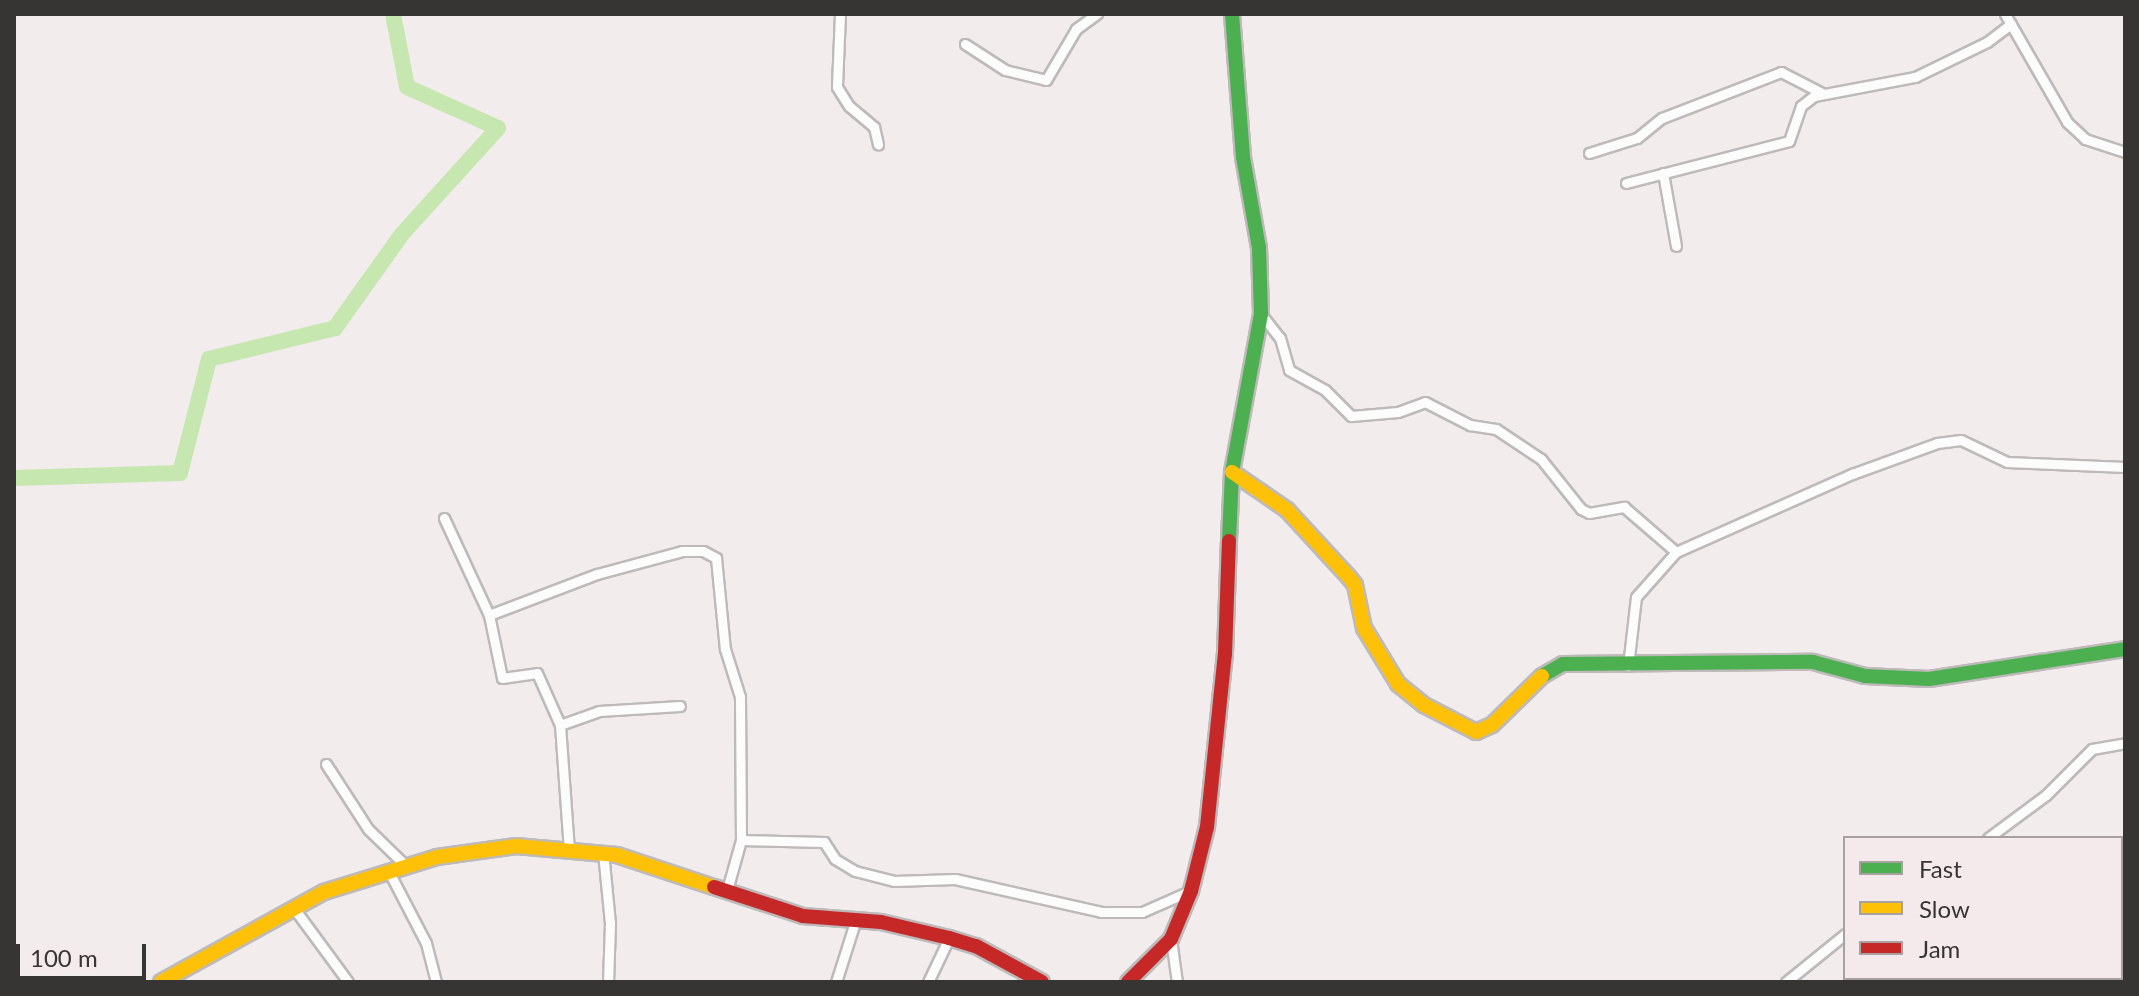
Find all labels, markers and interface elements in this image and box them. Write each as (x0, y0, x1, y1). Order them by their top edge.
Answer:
legend (1843, 836, 2123, 980)
text: Fast (1919, 854, 1962, 883)
text: Slow (1919, 894, 1970, 923)
scale bar (20, 928, 150, 978)
text: Jam (1919, 934, 1960, 963)
text: 100 m (30, 943, 98, 972)

